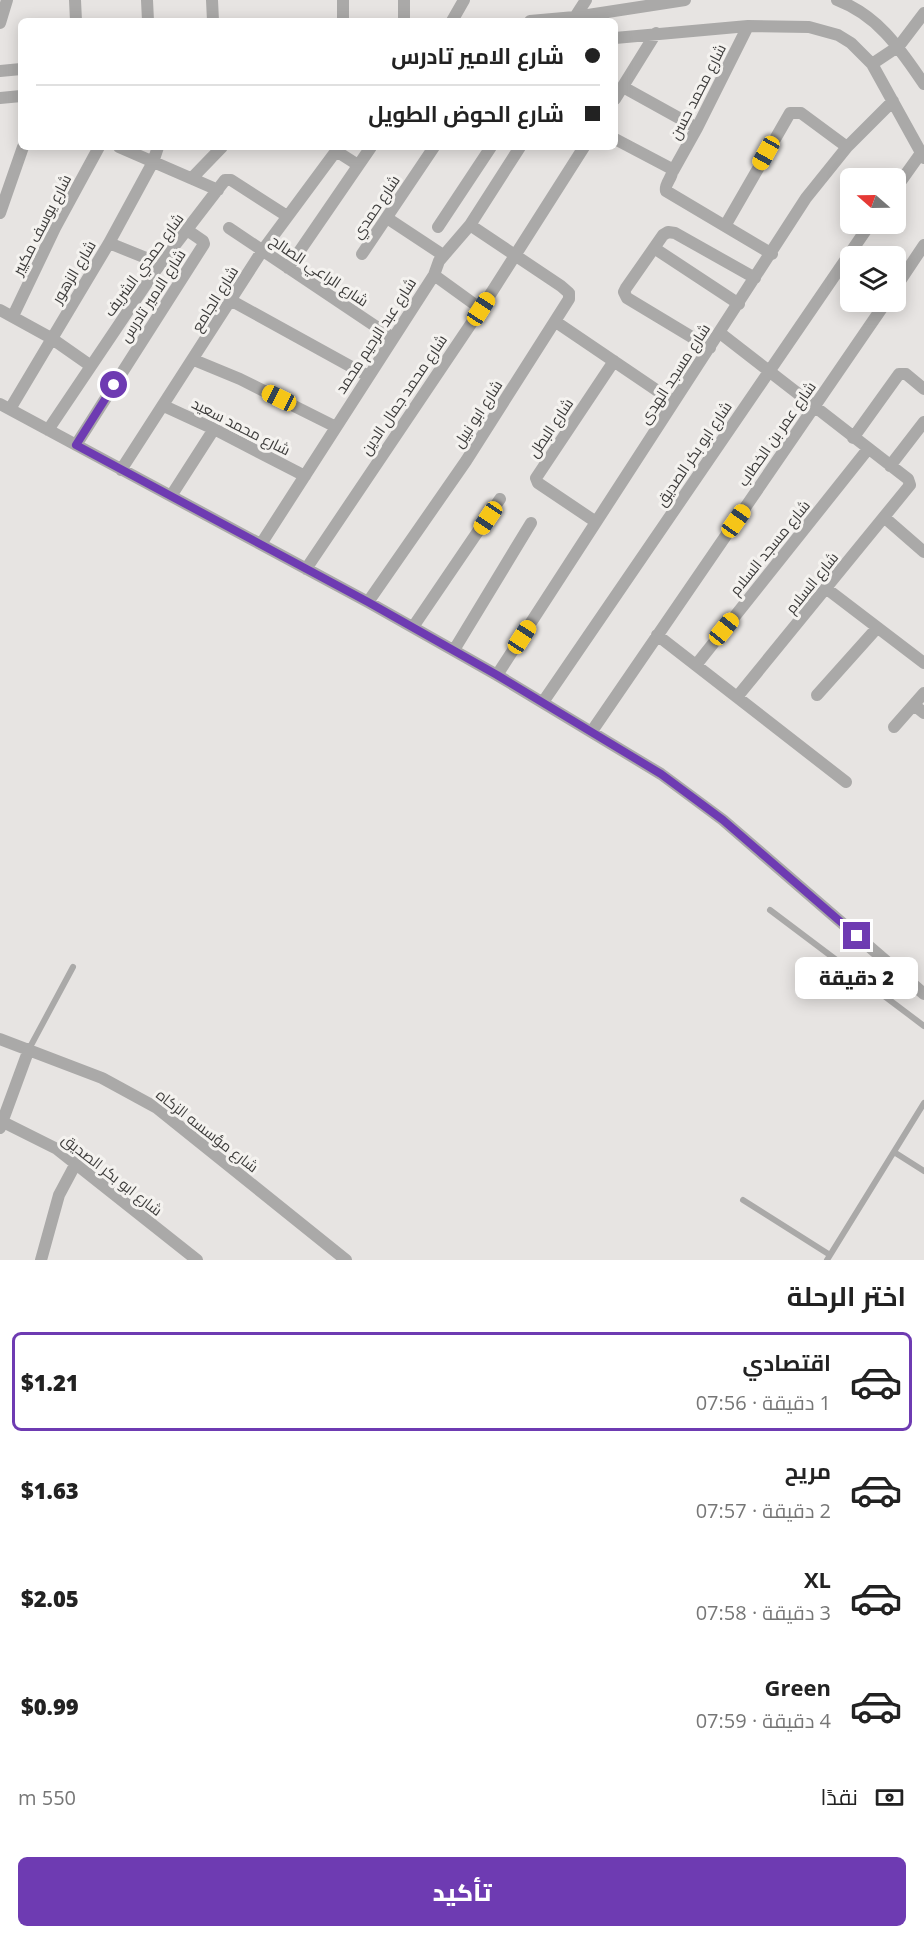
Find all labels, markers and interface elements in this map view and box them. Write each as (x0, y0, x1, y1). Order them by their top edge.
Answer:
text: شارع الامير تادرس (391, 40, 564, 70)
street label: شارع محمد حسن (664, 40, 732, 144)
text: شارع الحوض الطويل (368, 98, 564, 128)
car (749, 133, 783, 173)
north arrow (840, 168, 906, 234)
map controls (840, 168, 906, 312)
street label: شارع يوسف مكيير (7, 171, 77, 280)
street label: شارع حمدي (347, 171, 406, 244)
street label: شارع حمدي الشريف (99, 209, 190, 322)
street label: شارع الراعي الصالح (265, 230, 373, 313)
street label: شارع الزهور (46, 236, 101, 309)
street label: شارع الامير تادرس (115, 245, 191, 347)
button: layers (840, 246, 906, 312)
street label: شارع الجامع (186, 262, 244, 336)
street label: شارع عبد الرحيم محمد (330, 274, 422, 398)
car (464, 289, 498, 329)
street label: شارع مسجد الهدى (634, 319, 716, 429)
street label: شارع محمد جمال الدين (355, 330, 453, 460)
route start (100, 371, 127, 398)
street label: شارع ابو نبيل (448, 376, 508, 452)
street label: شارع عمر بن الخطاب (733, 377, 821, 491)
car (259, 382, 299, 414)
street label: شارع محمد سعيد (188, 393, 294, 461)
street label: شارع البطل (523, 394, 579, 462)
street label: شارع ابو بكر الصديق (651, 397, 737, 511)
street label: شارع مسجد السلام (725, 496, 815, 600)
car (470, 498, 506, 538)
car (718, 501, 754, 541)
street label: شارع السلام (780, 548, 844, 618)
car (706, 609, 742, 649)
car (505, 617, 539, 657)
route end (843, 922, 870, 949)
callout: 2 دقيقة (796, 957, 918, 999)
text: 2 دقيقة (819, 964, 894, 991)
street label: شارع مؤسسه الزكاه (151, 1084, 263, 1178)
street label: شارع ابو بكر الصديق (57, 1129, 167, 1221)
text: اختر الرحلة (787, 1277, 906, 1314)
text: اقتصادي (742, 1347, 831, 1377)
icon: car (849, 1355, 903, 1409)
text: $1.21 (21, 1367, 79, 1397)
text: 1 دقيقة · 07:56 (696, 1389, 831, 1416)
text: مريح (785, 1455, 831, 1485)
icon: car (849, 1463, 903, 1517)
text: $1.63 (21, 1475, 79, 1505)
text: 2 دقيقة · 07:57 (696, 1497, 831, 1524)
text: XL (804, 1564, 831, 1594)
icon: car (849, 1571, 903, 1625)
text: $2.05 (21, 1583, 79, 1613)
text: 3 دقيقة · 07:58 (696, 1599, 831, 1626)
text: Green (765, 1672, 831, 1702)
icon: car (849, 1679, 903, 1733)
text: $0.99 (21, 1691, 79, 1721)
text: 4 دقيقة · 07:59 (696, 1707, 831, 1734)
text: نقدًا (820, 1781, 858, 1811)
icon: cash (873, 1781, 906, 1814)
text: 550 m (18, 1784, 76, 1811)
button: تأكيد (18, 1857, 906, 1926)

